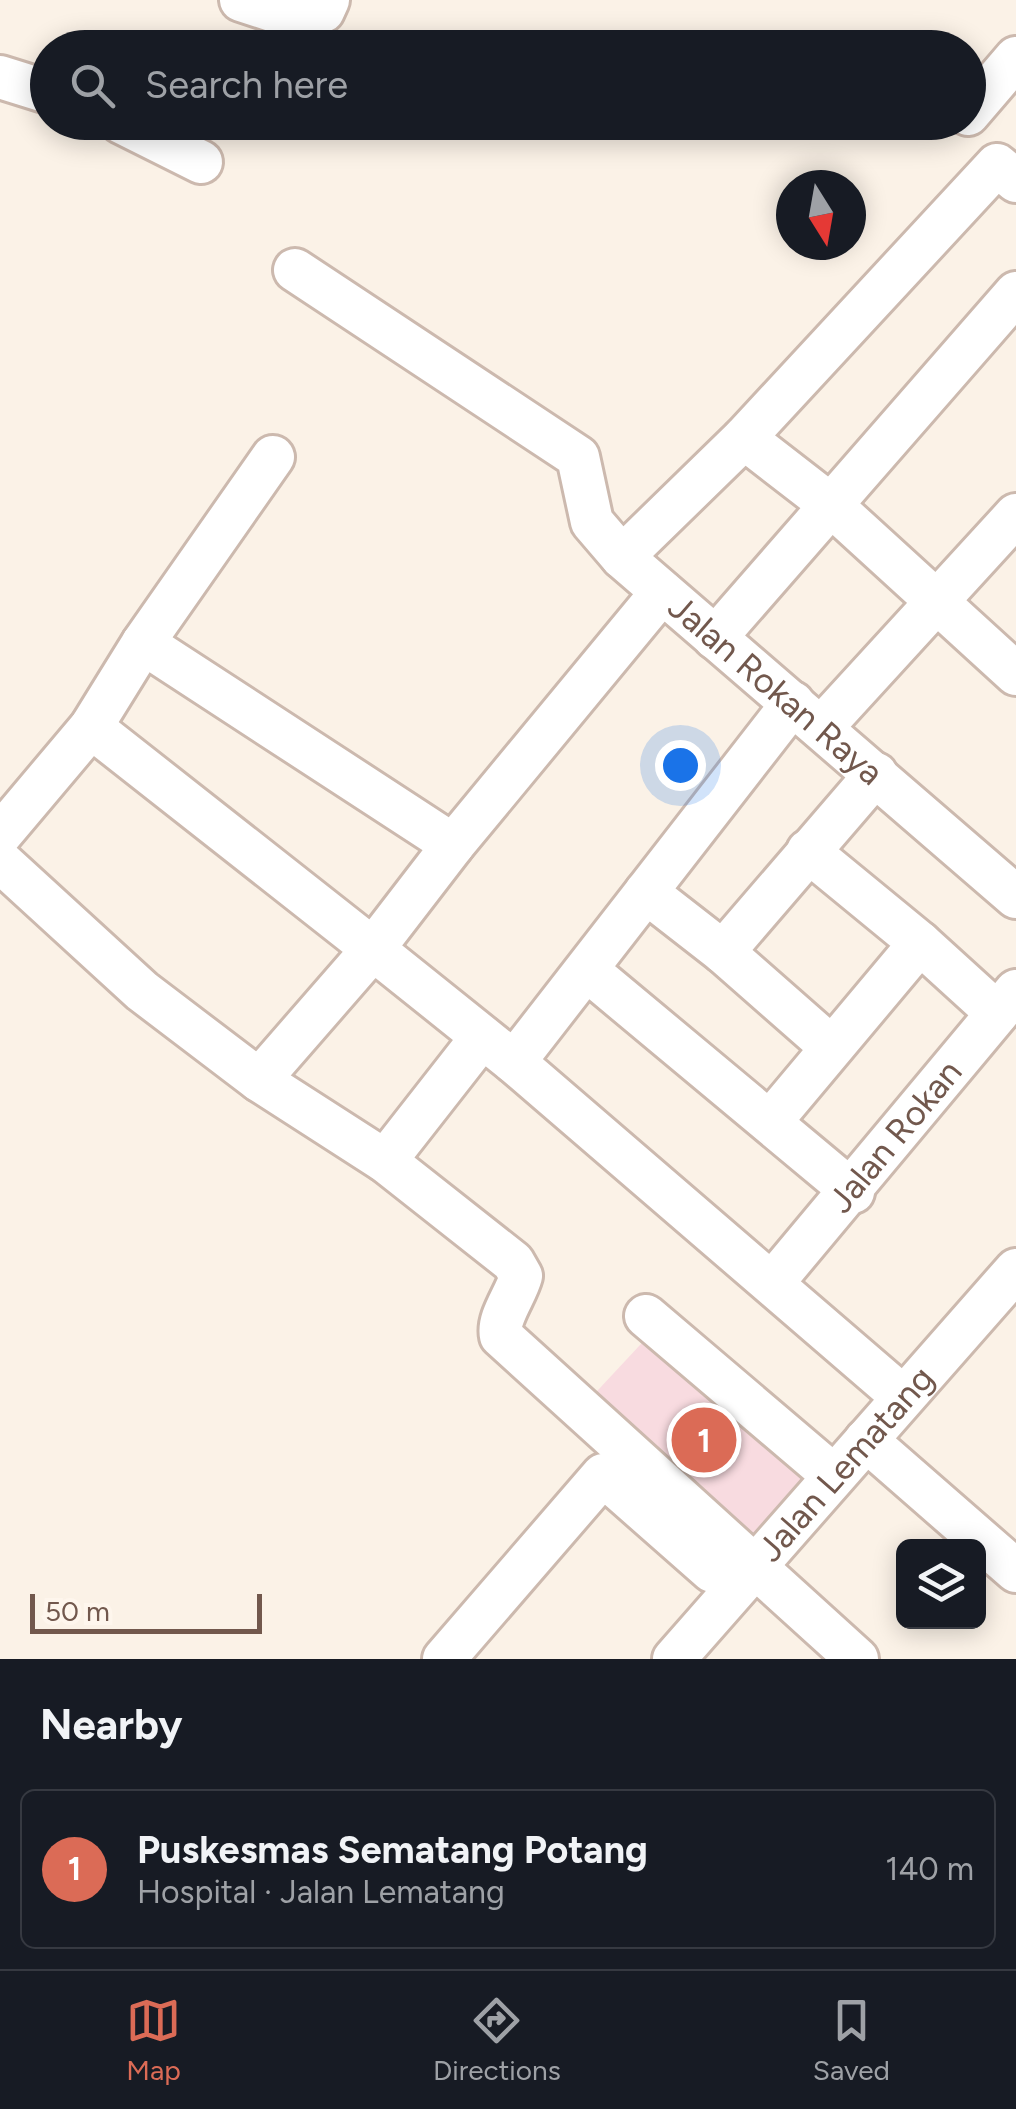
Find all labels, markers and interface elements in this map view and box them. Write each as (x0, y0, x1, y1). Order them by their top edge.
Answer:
search box (30, 30, 986, 140)
icon: search (65, 58, 120, 113)
text: Search here (145, 62, 348, 108)
north arrow (776, 170, 866, 260)
street label: Jalan Rokan Raya (660, 586, 892, 794)
your location (655, 740, 706, 791)
street label: Jalan Rokan (819, 1051, 970, 1221)
street label: Jalan Lematang (749, 1358, 943, 1570)
pin: 1 (672, 1402, 736, 1478)
map controls (896, 1539, 986, 1629)
button: layers (896, 1539, 986, 1629)
scale bar (30, 1589, 262, 1634)
text: 50 m (45, 1594, 110, 1628)
text: Nearby (40, 1699, 182, 1750)
text: Puskesmas Sematang Potang (137, 1827, 648, 1873)
text: 1 (68, 1850, 81, 1888)
text: 140 m (885, 1850, 974, 1888)
text: Hospital · Jalan Lematang (137, 1873, 505, 1911)
tab: Map (126, 1993, 181, 2087)
tab: Directions (433, 1993, 561, 2087)
tab: Saved (813, 1993, 890, 2087)

